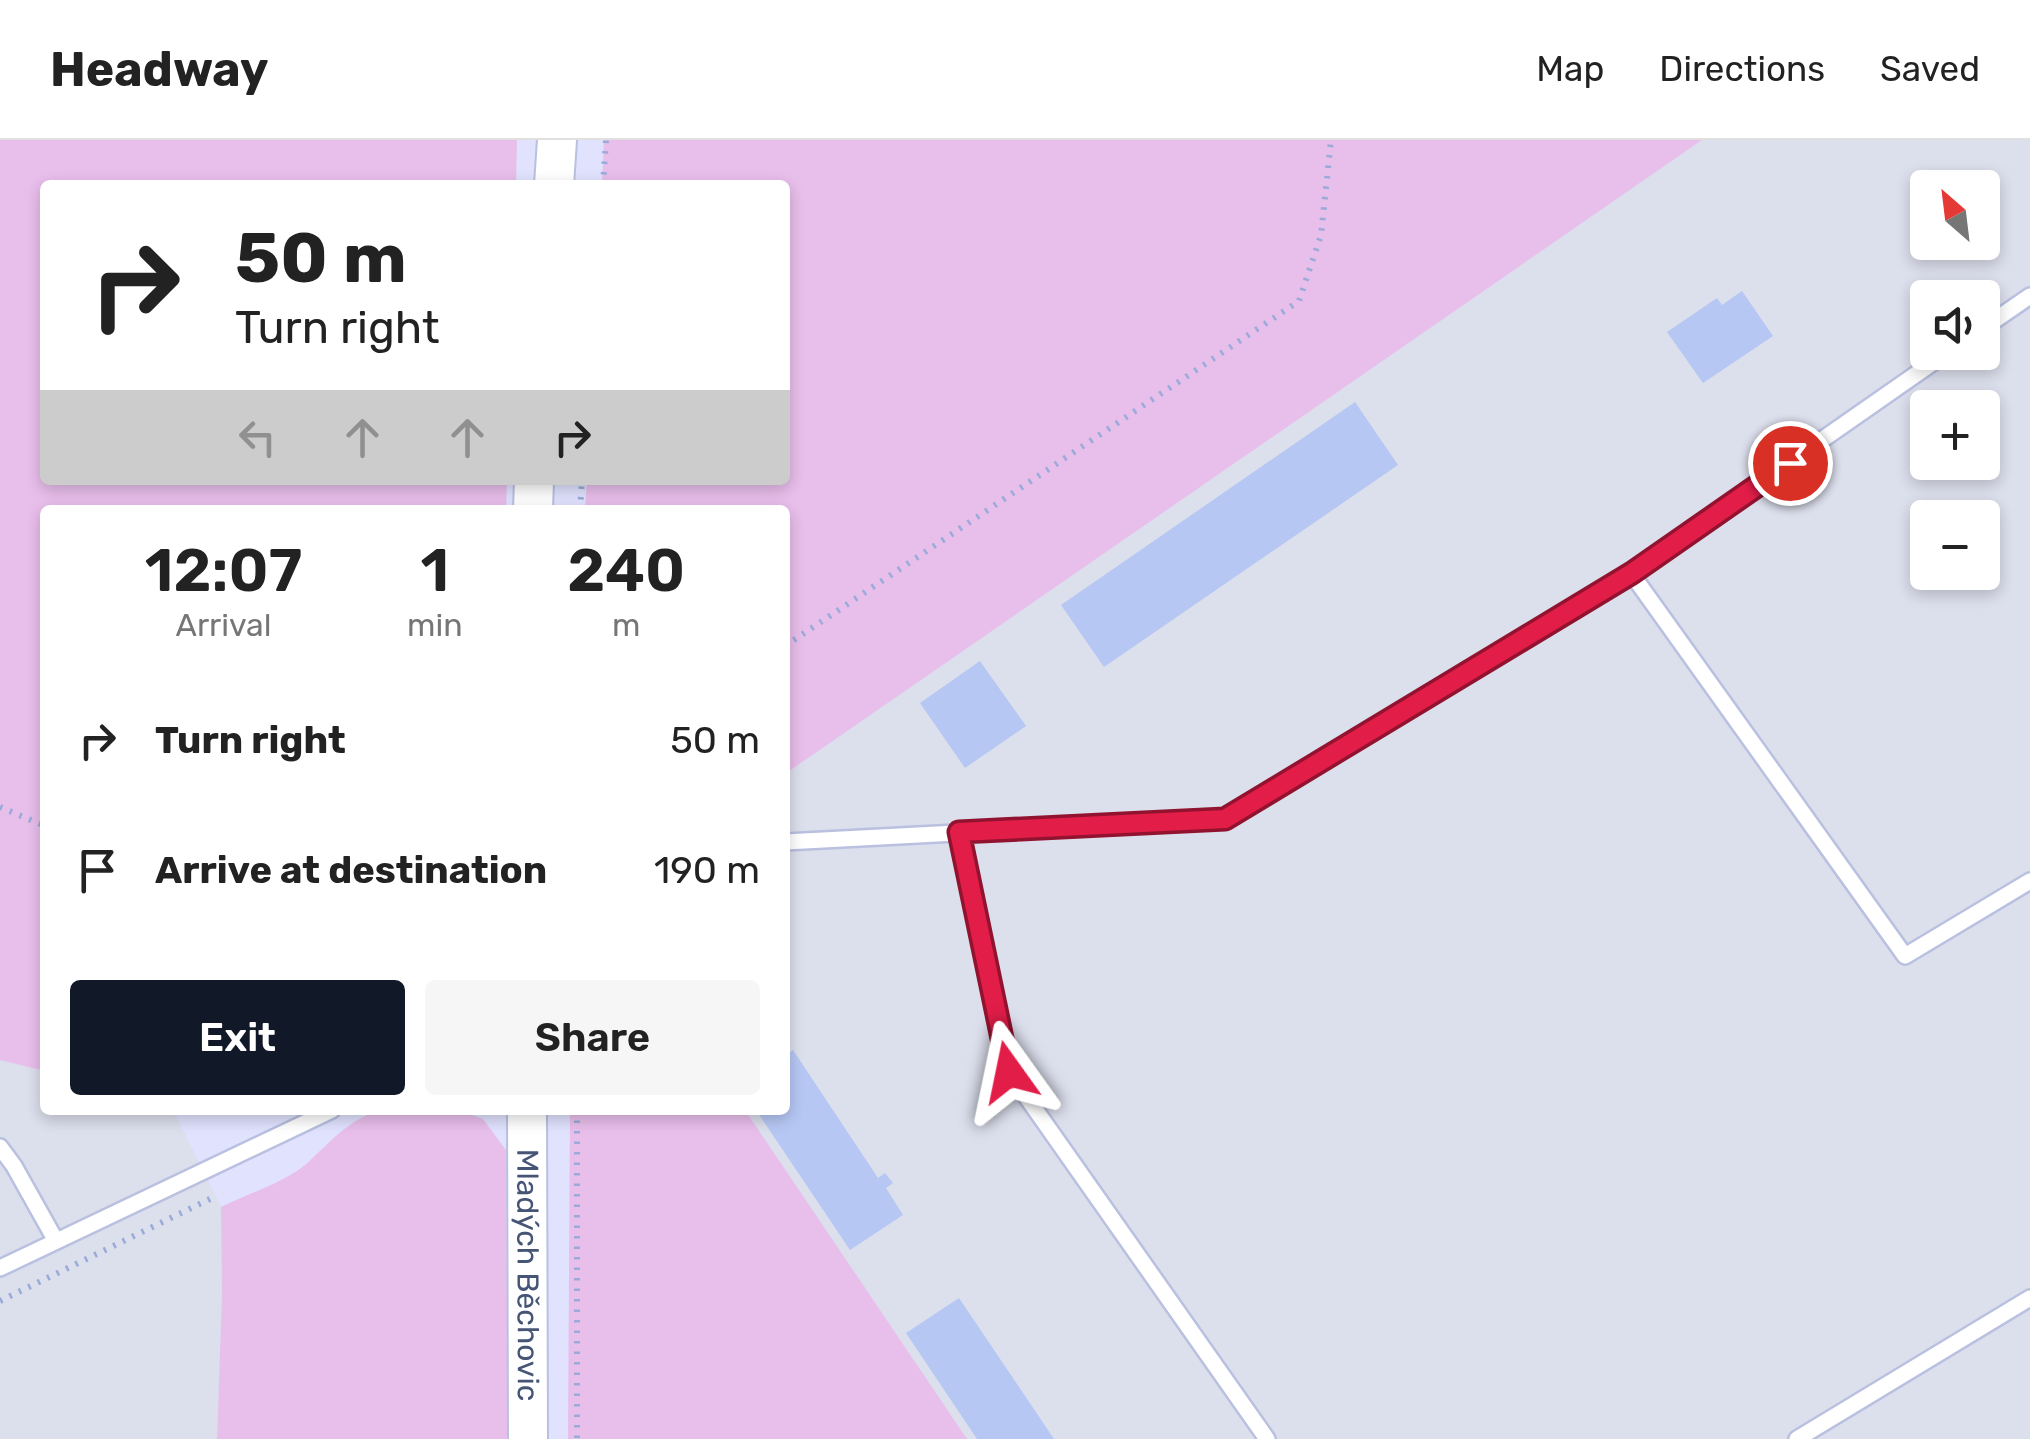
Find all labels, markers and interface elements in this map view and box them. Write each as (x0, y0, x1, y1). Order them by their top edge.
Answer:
text: Headway (50, 41, 268, 98)
text: Map (1536, 48, 1604, 90)
text: Directions (1659, 48, 1825, 90)
text: Saved (1880, 48, 1980, 90)
north arrow (1910, 170, 2000, 260)
map controls (1910, 170, 2000, 590)
text: 50 m (235, 217, 407, 300)
icon: right (70, 220, 200, 350)
button: sound (1910, 280, 2000, 370)
text: Turn right (235, 301, 439, 354)
button: + (1910, 390, 2000, 480)
icon: left (230, 410, 285, 465)
icon: ahead (335, 410, 390, 465)
icon: ahead (440, 410, 495, 465)
icon: right (545, 410, 600, 465)
pin (1748, 421, 1833, 506)
icon: arrive (1763, 436, 1818, 491)
button: − (1910, 500, 2000, 590)
text: 12:07 (145, 535, 302, 606)
text: 1 (420, 535, 449, 606)
text: 240 (567, 535, 685, 606)
text: Arrival (175, 606, 271, 644)
text: min (407, 606, 463, 644)
text: m (612, 606, 640, 644)
icon: right (70, 713, 125, 768)
text: Turn right (155, 717, 346, 763)
text: 50 m (670, 717, 760, 763)
icon: arrive (70, 843, 125, 898)
text: Arrive at destination (155, 847, 547, 893)
text: 190 m (654, 847, 760, 893)
button: Exit (70, 980, 405, 1095)
button: Share (425, 980, 760, 1095)
position arrow (957, 1020, 1061, 1124)
street label: Mladých Běchovic (509, 1149, 546, 1401)

